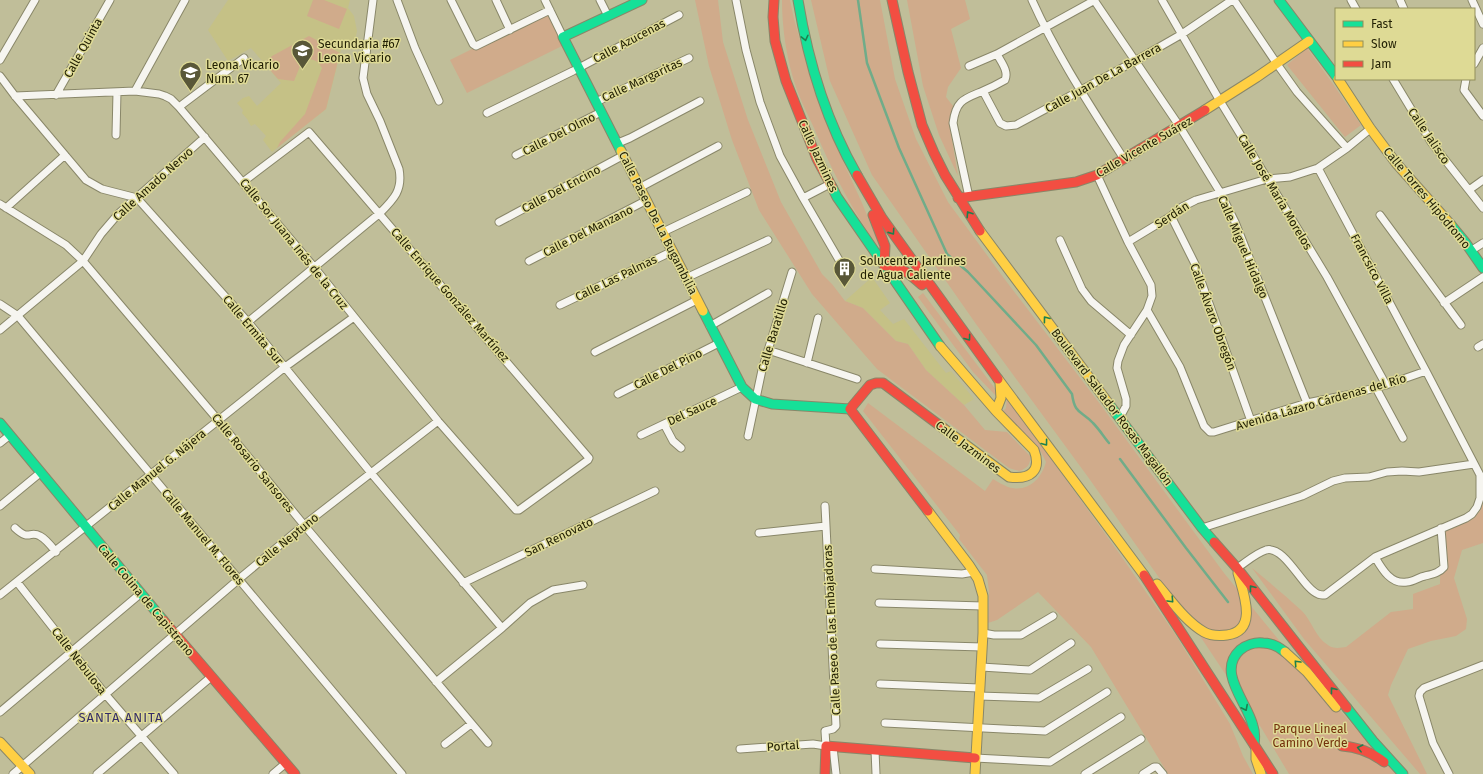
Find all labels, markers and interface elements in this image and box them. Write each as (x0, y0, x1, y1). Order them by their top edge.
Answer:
legend (1335, 8, 1475, 80)
street label: Calle Quinta (61, 16, 105, 80)
street label: Calle Azucenas (590, 16, 668, 66)
text: Fast (1371, 17, 1393, 31)
one-way arrow (800, 35, 809, 42)
place label: Secundaria #67 Leona Vicario (318, 37, 400, 65)
text: Slow (1371, 37, 1397, 51)
school or university icon: Secundaria #67 Leona Vicario (290, 38, 316, 71)
street label: Calle Juan De La Barrera (1043, 40, 1163, 116)
street label: Calle Margaritas (600, 55, 685, 105)
text: Jam (1371, 57, 1391, 71)
place label: Leona Vicario Num. 67 (206, 58, 279, 86)
school or university icon: Leona Vicario Num. 67 (177, 59, 203, 92)
street label: Calle Jalisco (1405, 105, 1453, 167)
street label: Calle Del Olmo (520, 110, 598, 158)
street label: Calle Vicente Suárez (1093, 114, 1195, 180)
street label: Calle Jazmines (795, 118, 841, 195)
street label: Calle José María Morelos (1235, 132, 1315, 253)
street label: Calle Amado Nervo (110, 144, 196, 224)
street label: Calle Torres Hipódromo (1381, 145, 1473, 251)
street label: Calle Paseo De La Bugambilia (616, 149, 700, 297)
street label: Calle Del Encino (519, 162, 603, 216)
street label: Calle Sor Juana Inés de la Cruz (237, 176, 351, 312)
street label: Calle Miguel Hidalgo (1215, 193, 1271, 301)
street label: Serdán (1152, 199, 1192, 231)
street label: Calle Del Manzano (541, 202, 635, 260)
one-way arrow (966, 211, 973, 218)
street label: Calle Enrique González Martínez (388, 225, 512, 365)
one-way arrow (887, 228, 894, 235)
street label: Francsico Villa (1348, 232, 1396, 306)
street label: Calle Las Palmas (573, 252, 660, 304)
place label: Solucenter Jardines de Agua Caliente (860, 254, 966, 282)
building icon: Solucenter Jardines de Agua Caliente (831, 255, 857, 288)
street label: Calle Álvaro Obregón (1187, 261, 1240, 372)
street label: Calle Ermita Sur (220, 292, 286, 368)
street label: Calle Baratillo (755, 297, 791, 373)
one-way arrow (1043, 316, 1050, 323)
street label: Boulevard Salvador Rosas Magallón (1048, 326, 1176, 488)
one-way arrow (963, 334, 970, 341)
street label: Calle Del Pino (631, 346, 705, 392)
street label: Avenida Lázaro Cárdenas del Río (1234, 371, 1408, 433)
street label: Del Sauce (665, 393, 719, 429)
street label: Calle Rosario Sansores (209, 411, 297, 516)
street label: Calle Jazmines (933, 418, 1004, 476)
street label: Calle Manuel G. Nájera (105, 426, 209, 514)
one-way arrow (1040, 438, 1047, 445)
street label: Calle Manuel M. Flores (159, 486, 247, 588)
street label: Calle Neptuno (253, 510, 321, 570)
street label: San Renovato (523, 514, 595, 560)
street label: Calle Colina de Capistrano (95, 541, 197, 659)
street label: Calle Paseo de las Embajadoras (821, 544, 843, 716)
one-way arrow (1250, 586, 1257, 593)
one-way arrow (1167, 595, 1174, 603)
street label: Calle Nebulosa (49, 625, 109, 697)
one-way arrow (1294, 660, 1302, 668)
one-way arrow (1331, 688, 1338, 695)
one-way arrow (1240, 704, 1248, 711)
district label: SANTA ANITA (79, 710, 164, 725)
park label: Parque Lineal Camino Verde (1273, 722, 1347, 750)
street label: Portal (766, 738, 800, 754)
one-way arrow (1357, 745, 1363, 753)

